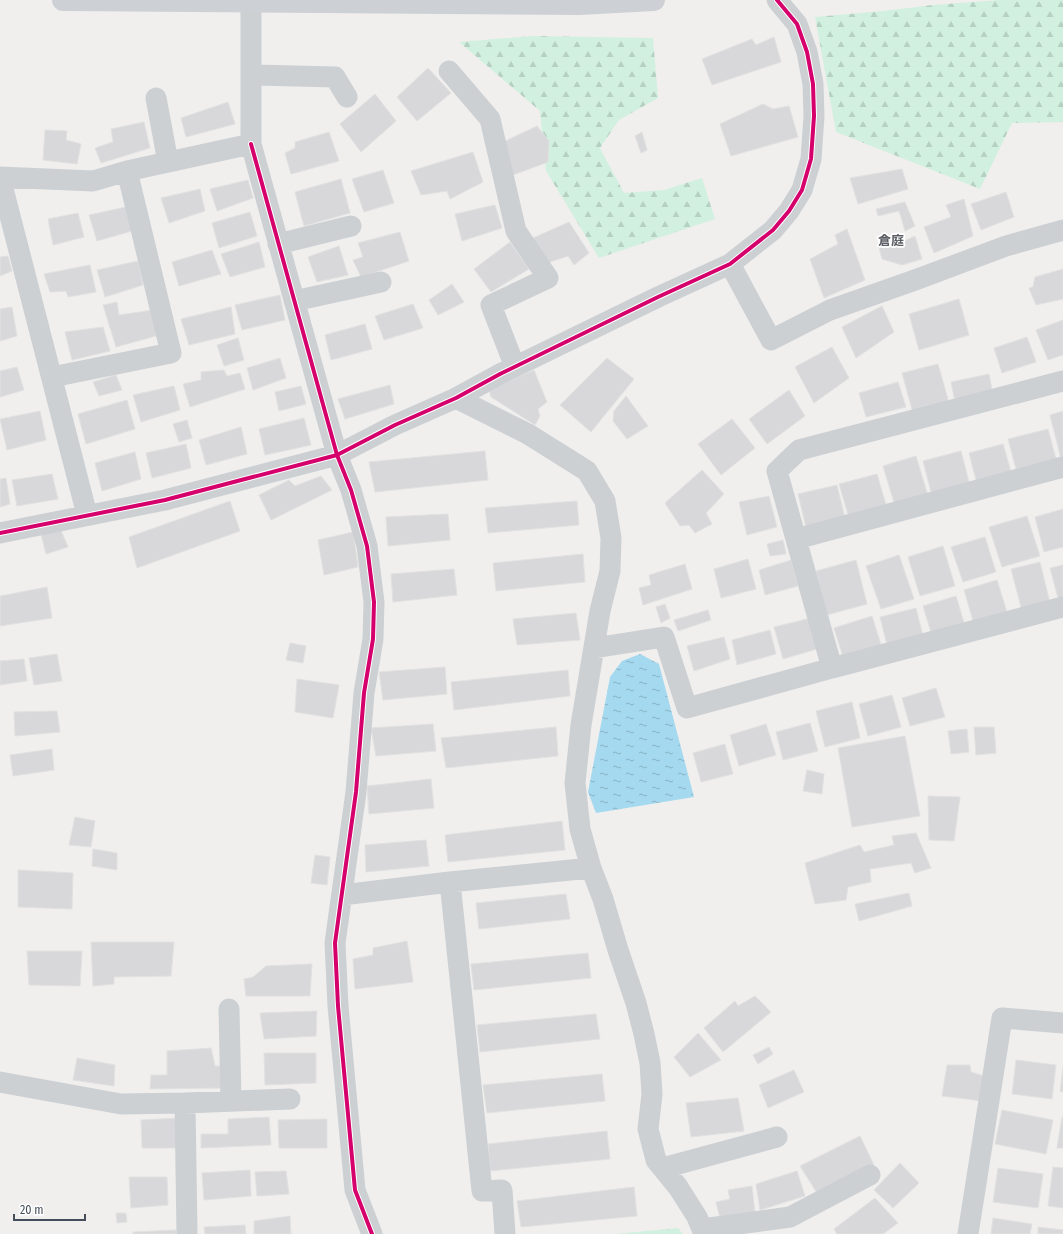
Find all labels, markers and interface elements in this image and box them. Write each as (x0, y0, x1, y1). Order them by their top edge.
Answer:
district label: 倉庭 (878, 233, 904, 248)
scale bar (14, 1196, 85, 1222)
text: 20 m (20, 1203, 44, 1217)

